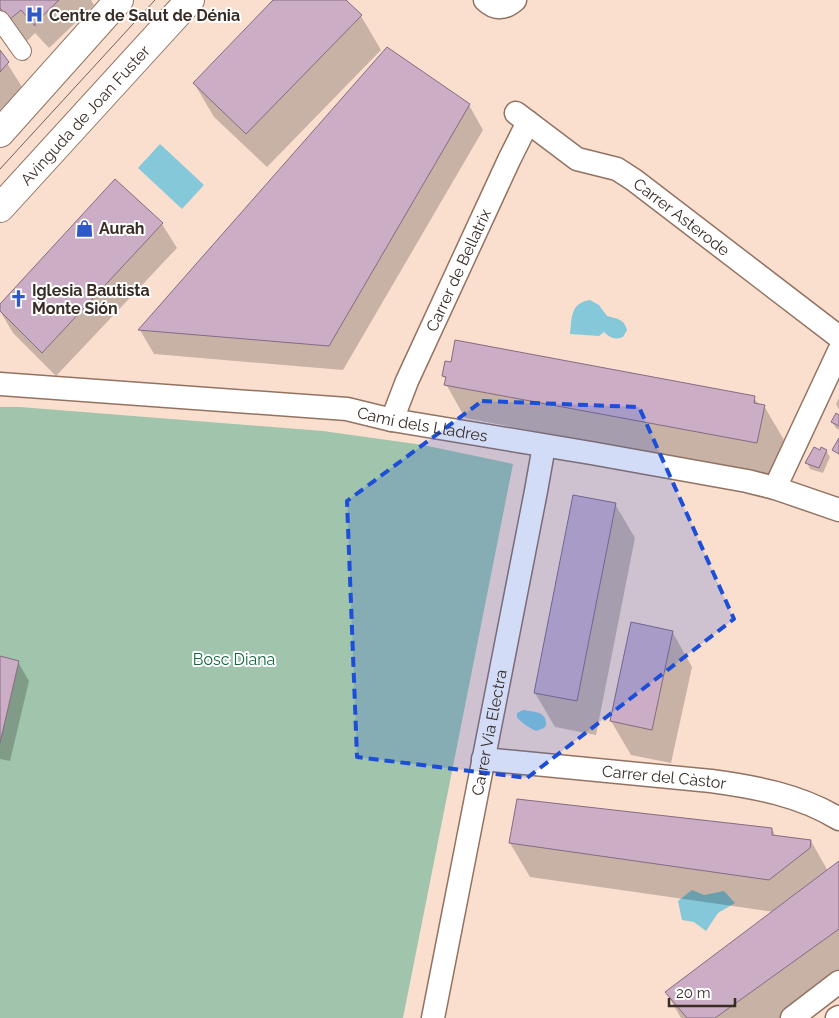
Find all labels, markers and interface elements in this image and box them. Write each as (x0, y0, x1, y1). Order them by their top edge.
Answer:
hospital icon: Centre de Salut de Dénia (25, 5, 45, 25)
place label: Centre de Salut de Dénia (49, 6, 240, 25)
street label: Avinguda de Joan Fuster (17, 41, 154, 189)
street label: Carrer Asterode (629, 174, 733, 260)
street label: Carrer de Bellatrix (422, 206, 495, 335)
shop icon: Aurah (75, 218, 95, 238)
place label: Aurah (99, 219, 144, 238)
place label: Iglesia Bautista Monte Sión (32, 281, 150, 318)
church icon: Iglesia Bautista Monte Sión (8, 289, 28, 309)
street label: Camí dels Lladres (355, 403, 489, 446)
park label: Bosc Diana (193, 650, 275, 669)
street label: Carrer Via Electra (468, 668, 511, 797)
street label: Carrer del Càstor (601, 762, 728, 793)
scale bar (669, 976, 735, 1008)
text: 20 m (676, 984, 711, 1002)

